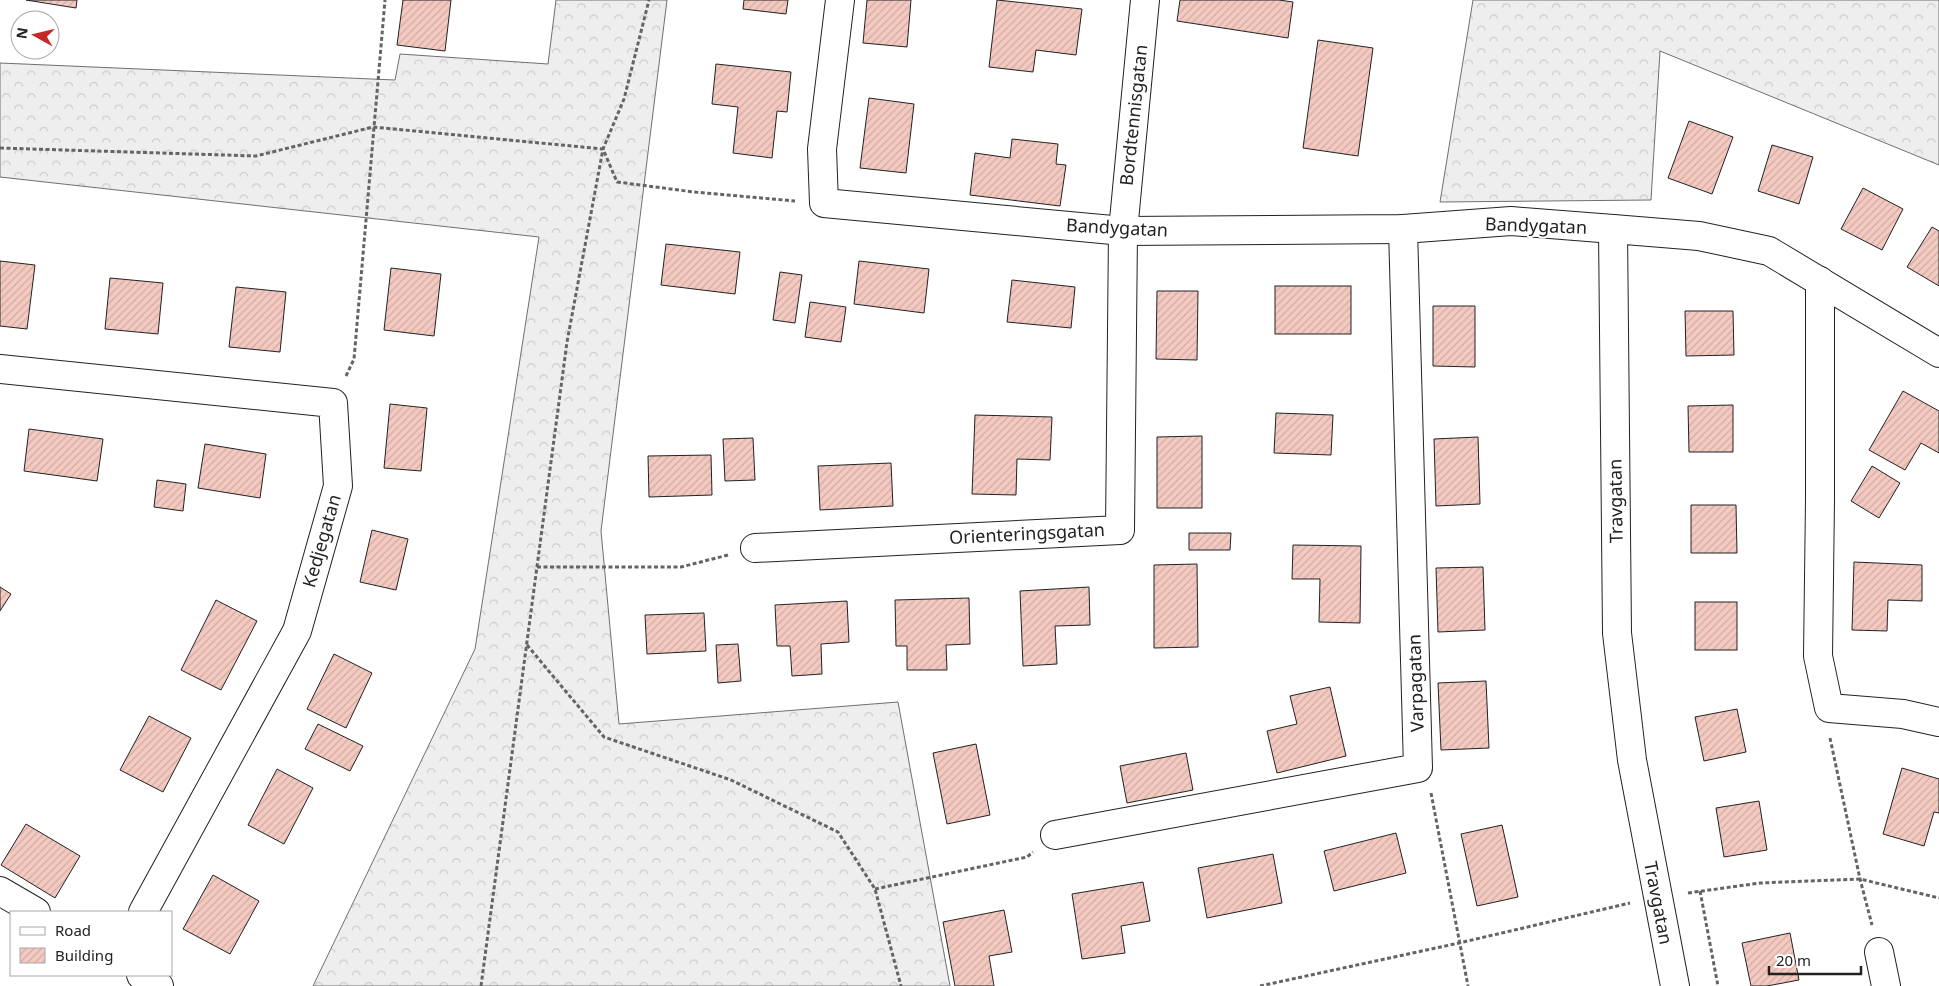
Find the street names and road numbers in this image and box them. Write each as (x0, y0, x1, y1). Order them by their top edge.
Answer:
street label: Bordtennisgatan (1114, 43, 1152, 187)
street label: Bandygatan (1485, 211, 1587, 239)
street label: Bandygatan (1065, 212, 1169, 242)
street label: Travgatan (1602, 459, 1628, 543)
street label: Kedjegatan (296, 491, 346, 590)
street label: Orienteringsgatan (949, 517, 1105, 549)
street label: Varpagatan (1401, 634, 1429, 732)
street label: Travgatan (1639, 859, 1679, 946)

